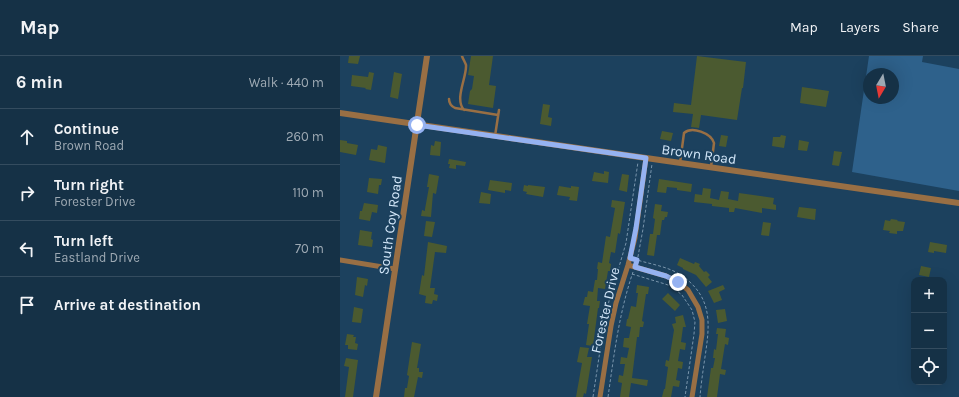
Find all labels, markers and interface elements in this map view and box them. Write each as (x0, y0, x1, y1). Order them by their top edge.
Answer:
text: Map (20, 17, 59, 39)
text: Map (790, 19, 818, 36)
text: Layers (840, 19, 880, 36)
text: Share (902, 19, 939, 36)
north arrow (863, 68, 899, 104)
text: 6 min (16, 72, 63, 92)
text: Walk · 440 m (249, 75, 324, 90)
route start (408, 116, 426, 134)
text: Continue (54, 120, 119, 138)
icon: ahead (16, 126, 38, 148)
text: 260 m (286, 129, 324, 144)
text: Brown Road (54, 138, 124, 153)
street label: Brown Road (660, 141, 738, 168)
street label: South Coy Road (375, 174, 406, 276)
text: Turn right (54, 176, 124, 194)
icon: right (16, 182, 38, 204)
text: 110 m (292, 185, 324, 200)
text: Forester Drive (54, 194, 135, 209)
text: Turn left (54, 232, 113, 250)
icon: left (16, 238, 38, 260)
text: 70 m (295, 241, 324, 256)
text: Eastland Drive (54, 250, 140, 265)
street label: Forester Drive (587, 265, 624, 355)
route end (669, 273, 687, 291)
map controls (911, 277, 947, 385)
button: + (911, 277, 947, 313)
icon: arrive (16, 294, 38, 316)
text: Arrive at destination (54, 296, 201, 314)
button: − (911, 313, 947, 349)
button: locate (911, 349, 947, 385)

